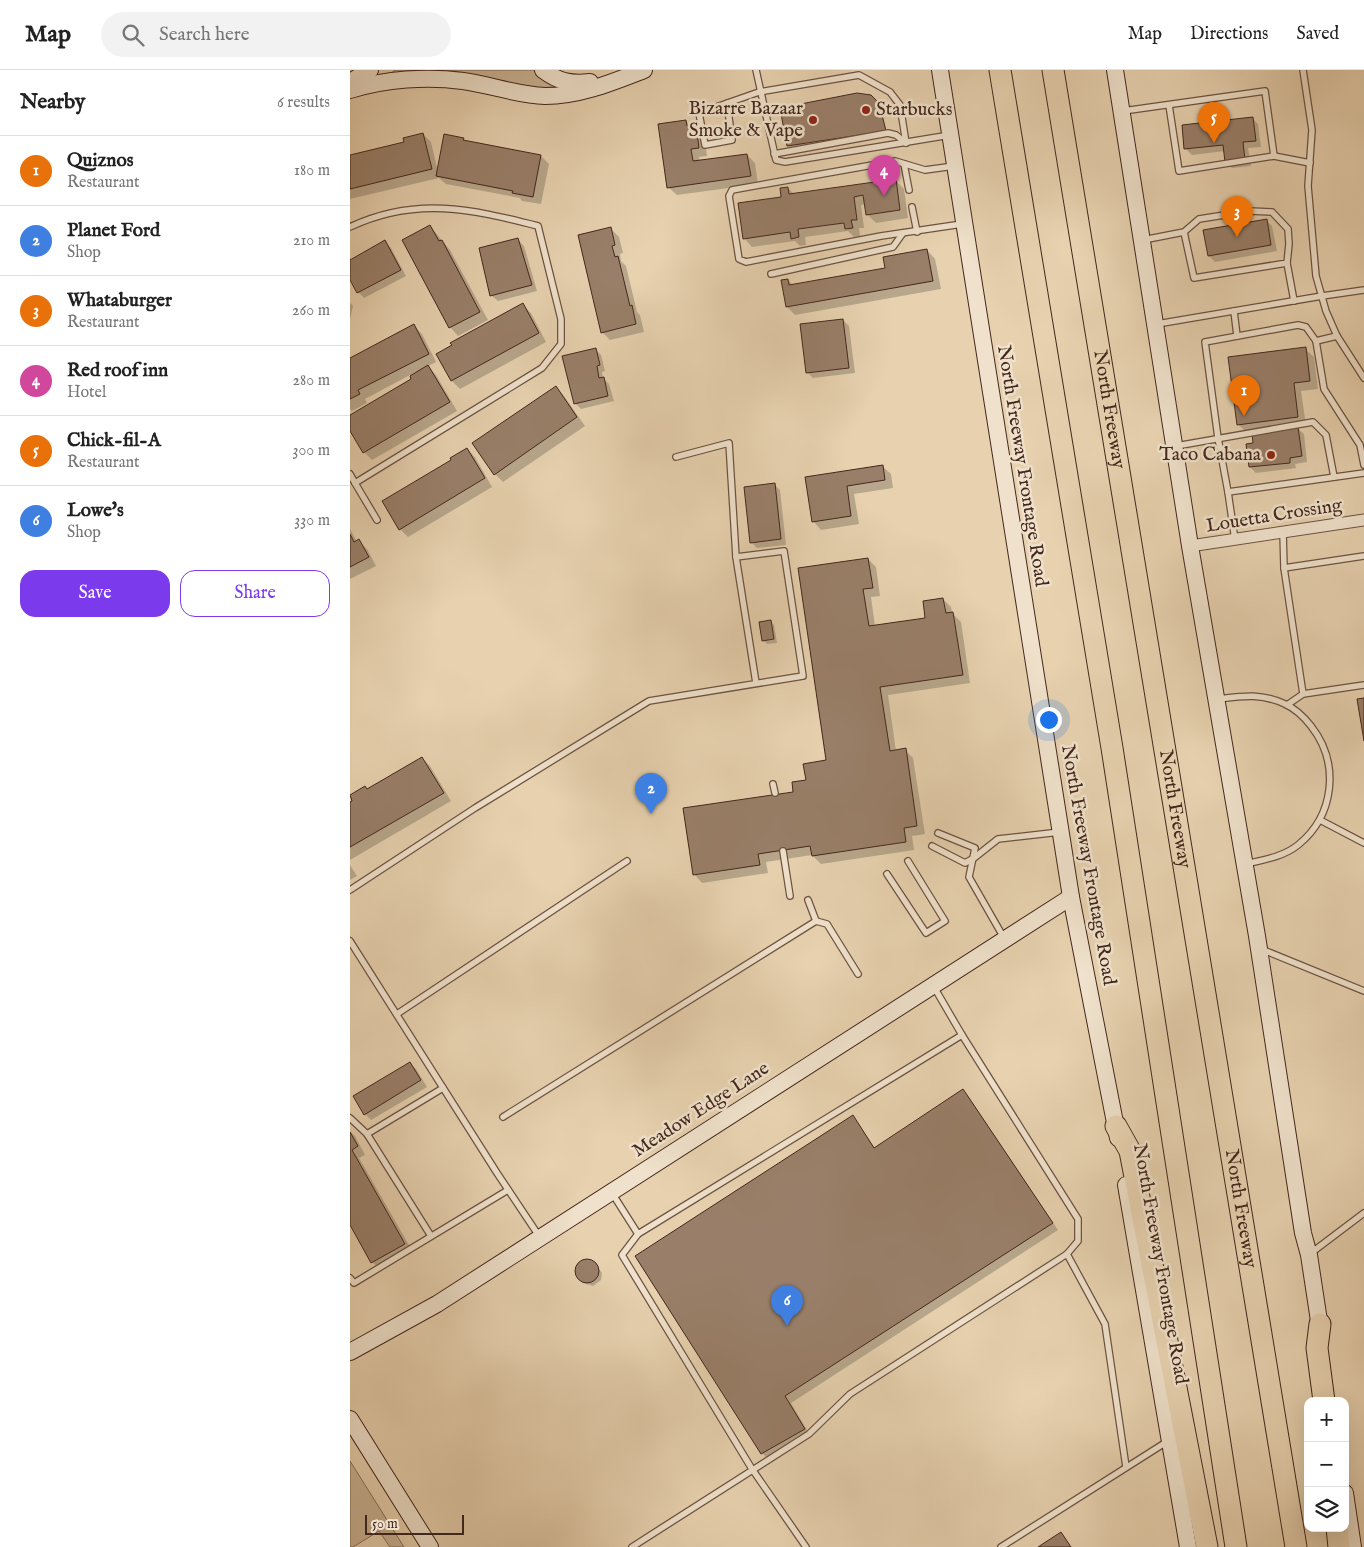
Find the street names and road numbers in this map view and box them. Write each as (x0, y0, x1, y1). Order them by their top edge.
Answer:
street label: North Freeway Frontage Road (991, 344, 1053, 589)
street label: North Freeway (1087, 348, 1131, 471)
street label: Louetta Crossing (1204, 493, 1344, 539)
street label: North Freeway Frontage Road (1055, 743, 1121, 988)
street label: North Freeway (1153, 748, 1196, 871)
street label: Meadow Edge Lane (628, 1057, 774, 1163)
street label: North Freeway Frontage Road (1127, 1142, 1193, 1387)
street label: North Freeway (1219, 1148, 1262, 1270)

